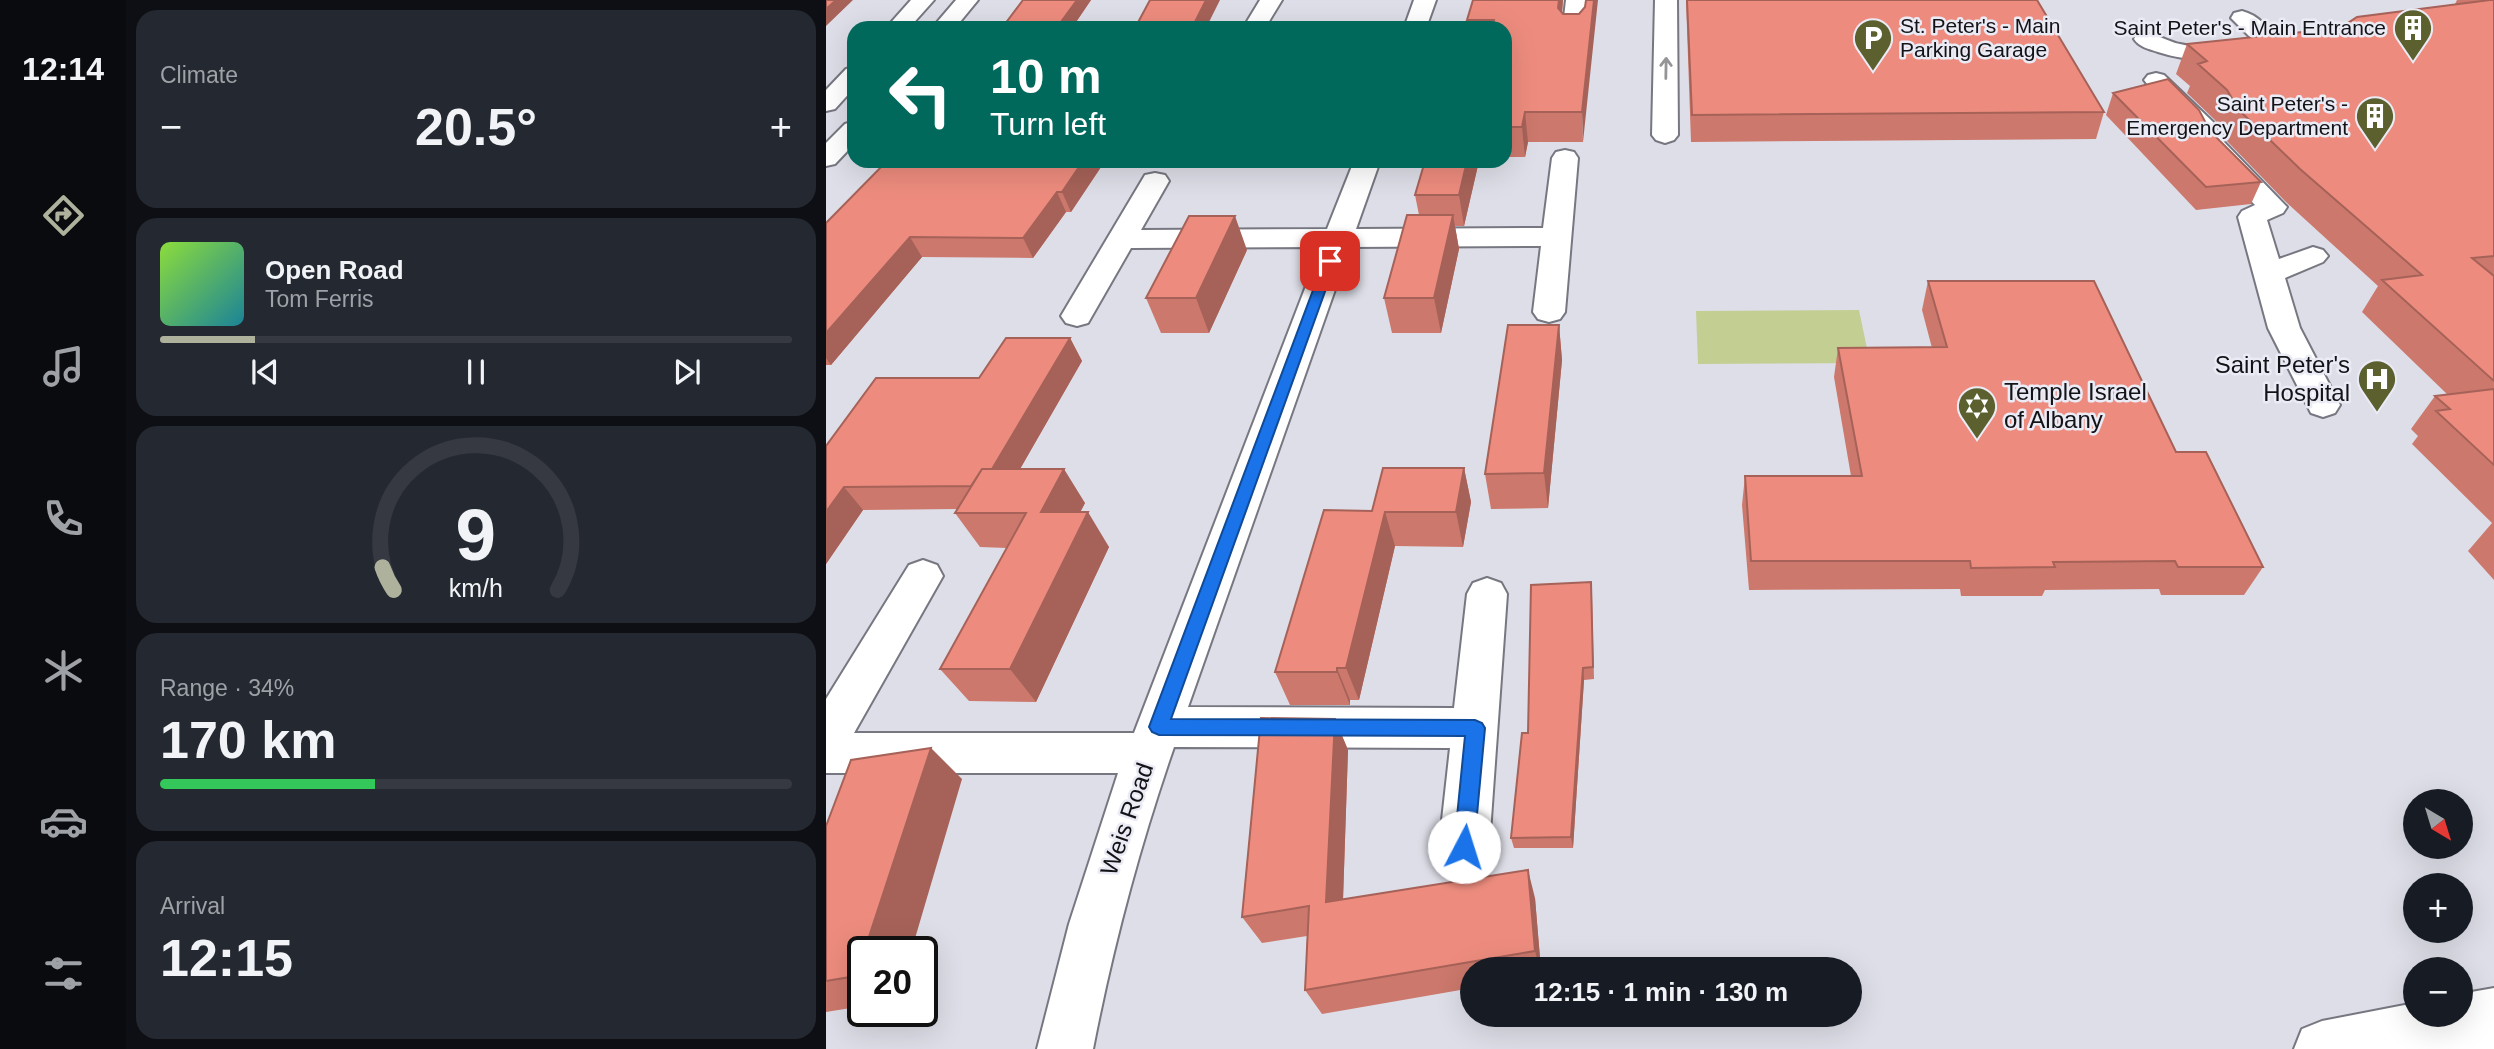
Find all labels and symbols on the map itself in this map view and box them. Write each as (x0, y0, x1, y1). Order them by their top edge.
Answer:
building icon: Saint Peter's - Main Entrance (2392, 7, 2434, 62)
place label: St. Peter's - Main Parking Garage (1900, 14, 2060, 61)
place label: Saint Peter's - Main Entrance (2114, 16, 2386, 39)
parking icon: St. Peter's - Main Parking Garage (1852, 17, 1894, 72)
one-way arrow (1659, 56, 1673, 79)
place label: Saint Peter's - Emergency Department (2126, 92, 2348, 139)
building icon: Saint Peter's - Emergency Department (2354, 95, 2396, 150)
pin (1300, 231, 1360, 291)
place label: Saint Peter's Hospital (2215, 351, 2350, 406)
hospital icon: Saint Peter's Hospital (2356, 358, 2398, 413)
place label: Temple Israel of Albany (2004, 378, 2147, 433)
synagogue icon: Temple Israel of Albany (1956, 385, 1998, 440)
street label: Weis Road (1095, 759, 1158, 879)
north arrow (2403, 789, 2473, 859)
position arrow (1427, 810, 1501, 884)
speed limit sign: 20 (847, 936, 938, 1027)

